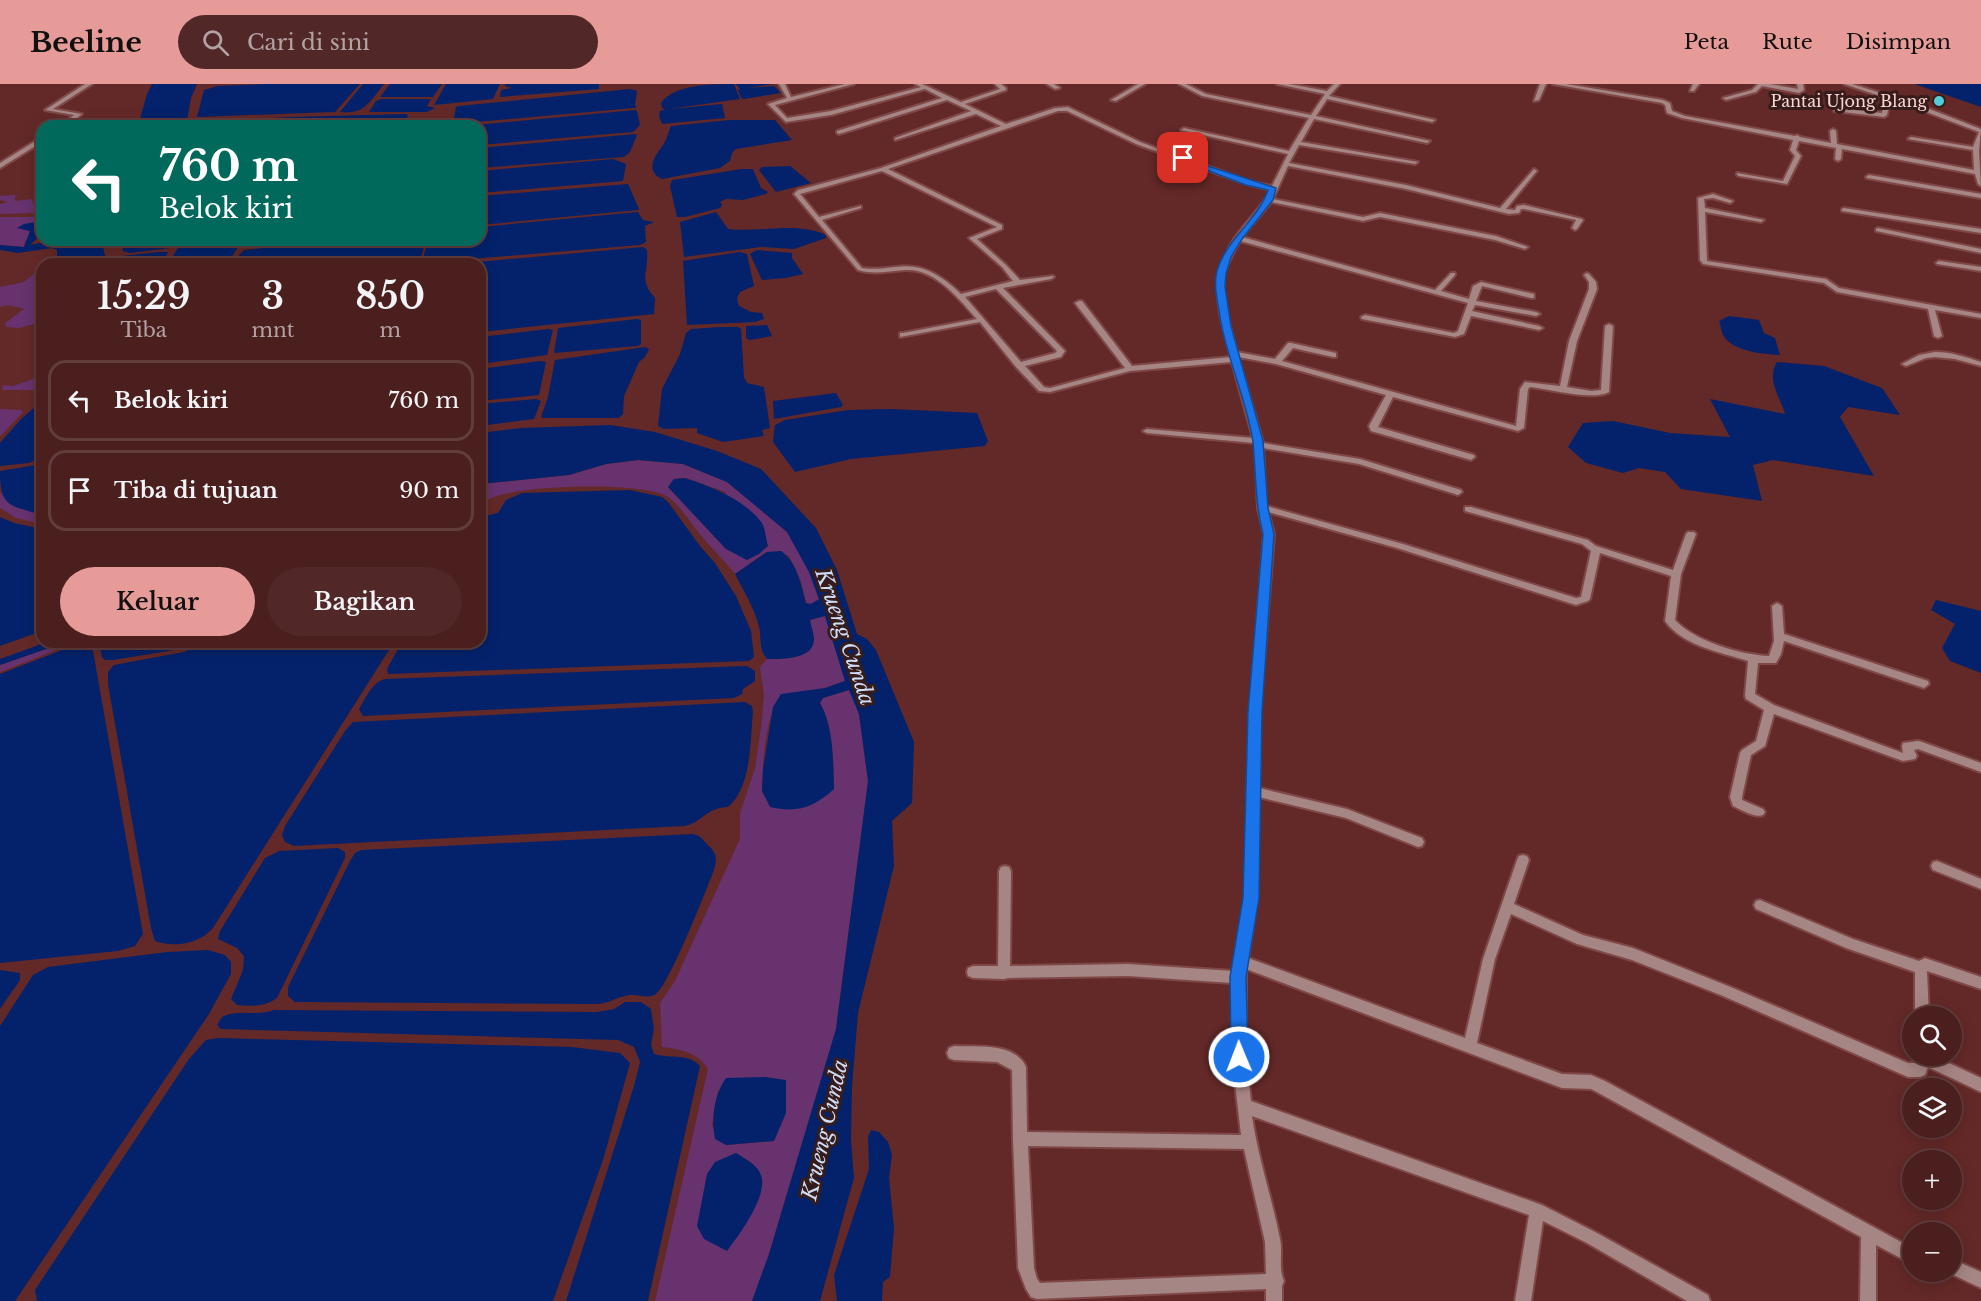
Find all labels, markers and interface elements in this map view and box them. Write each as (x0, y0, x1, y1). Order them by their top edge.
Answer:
search box (178, 15, 598, 69)
text: Beeline (30, 25, 142, 60)
icon: search (199, 26, 232, 59)
text: Cari di sini (247, 29, 370, 56)
text: Peta (1684, 29, 1729, 55)
text: Rute (1762, 29, 1813, 55)
text: Disimpan (1846, 29, 1951, 55)
place label: Pantai Ujong Blang (1770, 91, 1927, 111)
marker: Pantai Ujong Blang (1932, 94, 1946, 108)
pin (1157, 132, 1208, 183)
text: 760 m (159, 140, 298, 192)
icon: arrive (1166, 141, 1199, 174)
icon: left (60, 144, 138, 222)
text: Belok kiri (159, 192, 294, 225)
text: 15:29 (97, 274, 191, 319)
text: 3 (262, 274, 284, 319)
text: 850 (355, 274, 425, 319)
text: Tiba (121, 318, 167, 342)
text: mnt (251, 318, 294, 342)
text: m (379, 318, 401, 342)
icon: left (63, 384, 96, 417)
text: Belok kiri (114, 387, 228, 414)
text: 760 m (388, 387, 459, 414)
icon: arrive (63, 474, 96, 507)
text: Tiba di tujuan (114, 477, 278, 504)
text: 90 m (399, 477, 459, 504)
water label: Krueng Cunda (809, 564, 881, 709)
button: Keluar (60, 567, 255, 636)
button: Bagikan (267, 567, 462, 636)
map controls (1902, 1006, 1962, 1282)
button: search (1902, 1006, 1962, 1066)
position arrow (1207, 1025, 1271, 1089)
water label: Krueng Cunda (796, 1057, 854, 1204)
button: layers (1902, 1078, 1962, 1138)
button: + (1902, 1150, 1962, 1210)
button: − (1902, 1222, 1962, 1282)

